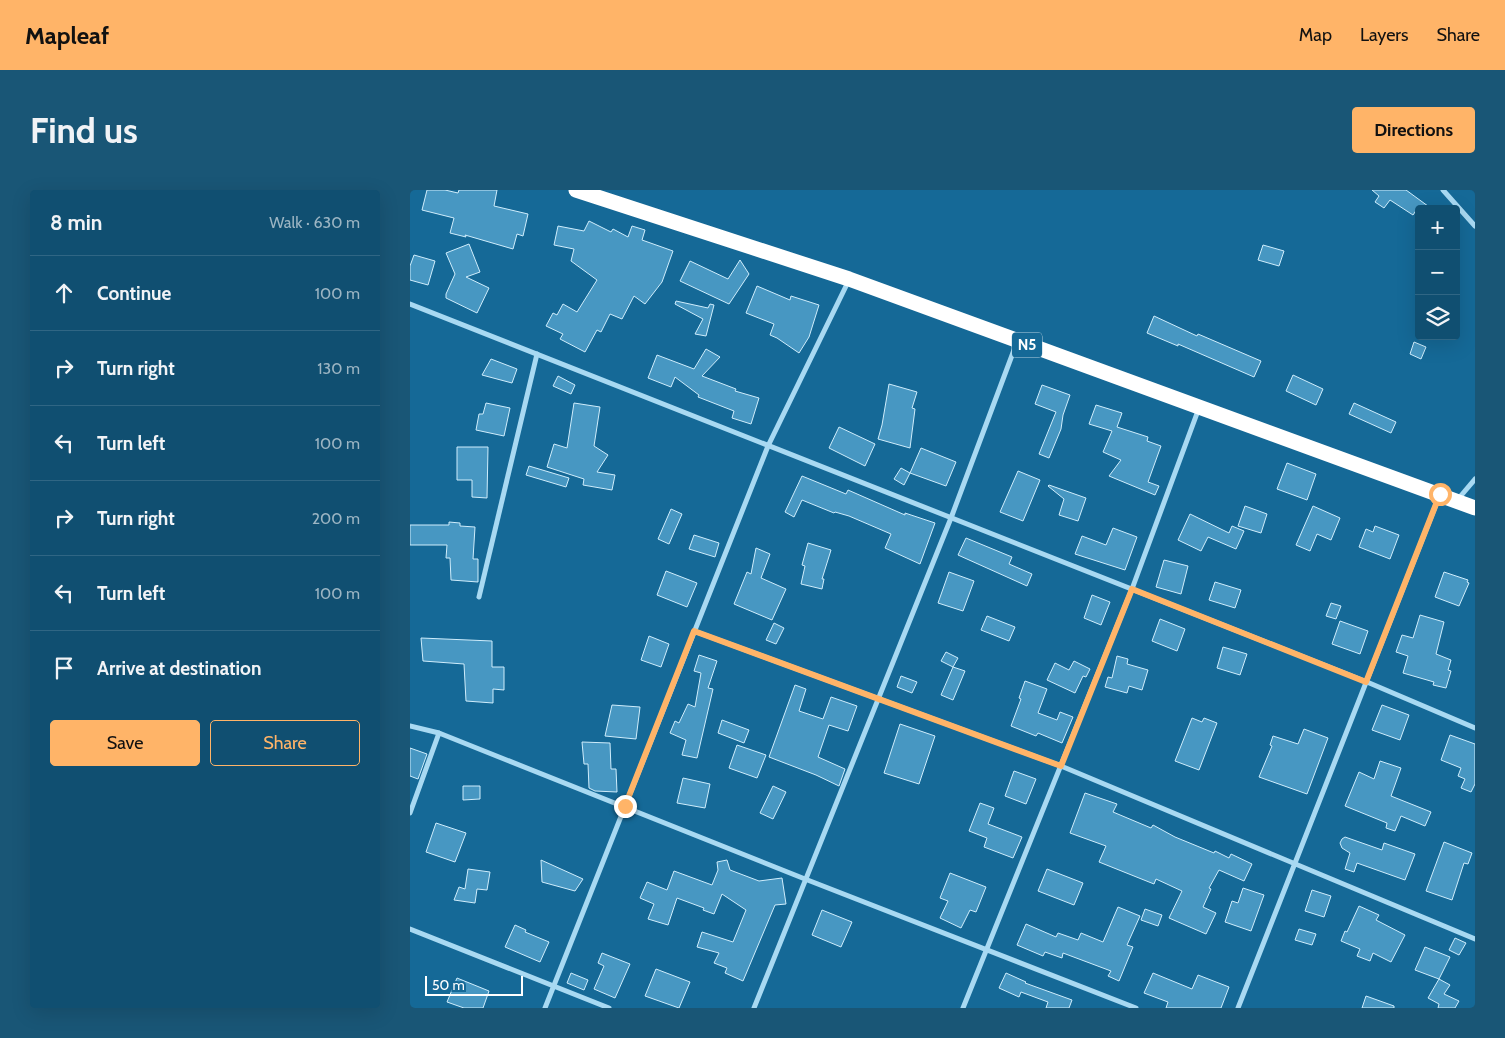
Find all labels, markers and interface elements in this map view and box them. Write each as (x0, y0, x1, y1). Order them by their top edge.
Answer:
text: Mapleaf (25, 21, 109, 50)
text: Map (1299, 24, 1332, 46)
text: Layers (1360, 24, 1409, 46)
text: Share (1437, 24, 1480, 46)
button: Directions (1352, 107, 1475, 153)
text: Find us (30, 109, 138, 152)
map controls (1415, 205, 1460, 340)
button: + (1415, 205, 1460, 250)
text: 8 min (50, 210, 102, 235)
text: Walk · 630 m (269, 213, 360, 232)
button: − (1415, 250, 1460, 295)
icon: ahead (50, 279, 78, 307)
text: Continue (97, 282, 171, 305)
text: 100 m (315, 284, 360, 303)
button: layers (1415, 295, 1460, 340)
road number: N5 (1012, 332, 1042, 358)
icon: right (50, 354, 78, 382)
text: Turn right (97, 357, 175, 380)
text: 130 m (317, 359, 360, 378)
icon: left (50, 429, 78, 457)
text: Turn left (97, 432, 165, 455)
text: 100 m (315, 434, 360, 453)
route start (1429, 483, 1452, 506)
icon: right (50, 504, 78, 532)
text: Turn right (97, 507, 175, 530)
text: 200 m (312, 509, 360, 528)
icon: left (50, 579, 78, 607)
text: Turn left (97, 582, 165, 605)
text: 100 m (315, 584, 360, 603)
icon: arrive (50, 654, 78, 682)
text: Arrive at destination (97, 657, 261, 680)
button: Save (50, 720, 200, 766)
button: Share (210, 720, 360, 766)
route end (614, 795, 637, 818)
scale bar (425, 973, 522, 996)
text: 50 m (432, 976, 465, 994)

